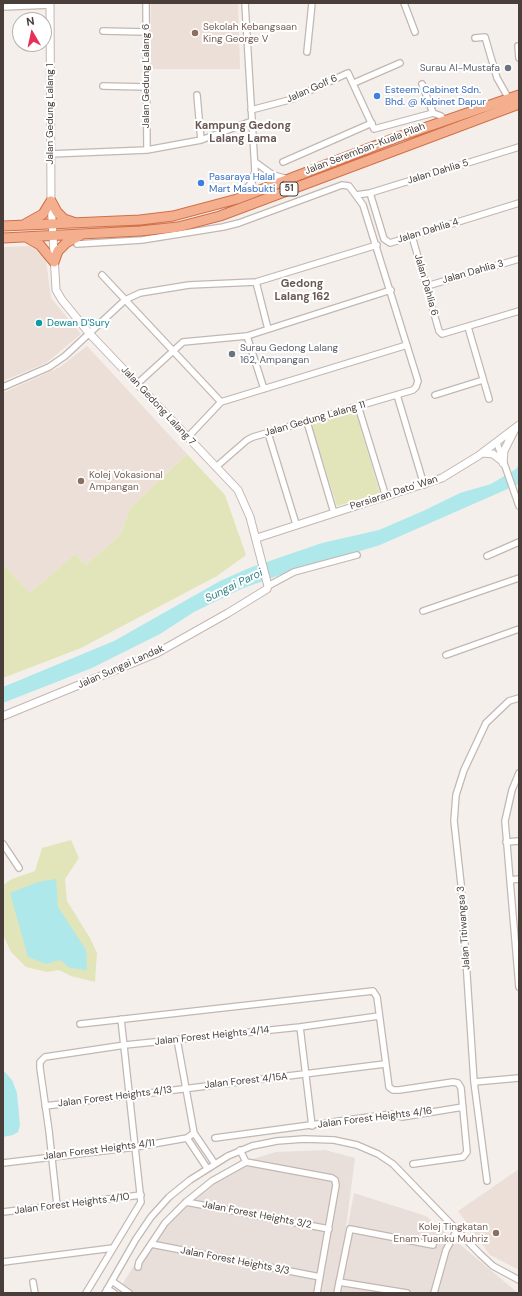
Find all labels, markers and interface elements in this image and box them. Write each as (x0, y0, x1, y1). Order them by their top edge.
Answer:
north arrow (12, 12, 52, 52)
text: N (25, 14, 35, 29)
place label: Sekolah Kebangsaan King George V (203, 21, 297, 44)
street label: Jalan Gedung Lalang 6 (140, 24, 152, 128)
marker: Sekolah Kebangsaan King George V (190, 28, 200, 38)
place label: Surau Al-Mustafa (420, 62, 500, 74)
street label: Jalan Gedung Lalang 1 (44, 63, 56, 165)
marker: Surau Al-Mustafa (503, 63, 513, 73)
street label: Jalan Golf 6 (285, 72, 339, 106)
place label: Esteem Cabinet Sdn. Bhd. @ Kabinet Dapur (385, 84, 486, 108)
marker: Esteem Cabinet Sdn. Bhd. @ Kabinet Dapur (372, 91, 382, 101)
district label: Kampung Gedong Lalang Lama (195, 119, 291, 145)
street label: Jalan Seremban-Kuala Pilah (303, 121, 427, 177)
street label: Jalan Dahlia 5 (406, 157, 470, 187)
place label: Pasaraya Halal Mart Masbukti (209, 171, 275, 194)
marker: Pasaraya Halal Mart Masbukti (196, 178, 206, 188)
road number: 51 (280, 182, 298, 196)
street label: Jalan Dahlia 4 (396, 216, 460, 246)
street label: Jalan Dahlia 6 (411, 253, 441, 317)
street label: Jalan Dahlia 3 (441, 258, 505, 286)
district label: Gedong Lalang 162 (274, 277, 330, 303)
place label: Dewan D'Sury (47, 317, 110, 329)
marker: Dewan D'Sury (34, 318, 44, 328)
place label: Surau Gedong Lalang 162, Ampangan (240, 342, 338, 366)
marker: Surau Gedong Lalang 162, Ampangan (227, 349, 237, 359)
street label: Jalan Gedong Lalang 7 (118, 364, 198, 448)
street label: Jalan Gedung Lalang 11 (263, 399, 367, 439)
place label: Kolej Vokasional Ampangan (89, 469, 163, 492)
street label: Persiaran Dato' Wan (349, 473, 439, 513)
marker: Kolej Vokasional Ampangan (76, 476, 86, 486)
water label: Sungai Paroi (203, 566, 265, 606)
street label: Jalan Sungai Landak (76, 643, 166, 691)
street label: Jalan Titiwangsa 3 (455, 886, 473, 970)
street label: Jalan Forest Heights 4/14 (154, 1024, 270, 1048)
street label: Jalan Forest 4/15A (204, 1071, 288, 1091)
street label: Jalan Forest Heights 4/13 (57, 1084, 173, 1110)
street label: Jalan Forest Heights 4/16 (317, 1105, 433, 1131)
street label: Jalan Forest Heights 4/11 (43, 1137, 155, 1163)
street label: Jalan Forest Heights 4/10 (14, 1191, 130, 1217)
street label: Jalan Forest Heights 3/2 (201, 1199, 313, 1231)
place label: Kolej Tingkatan Enam Tuanku Muhriz (394, 1221, 488, 1244)
marker: Kolej Tingkatan Enam Tuanku Muhriz (491, 1228, 501, 1238)
street label: Jalan Forest Heights 3/3 (179, 1245, 291, 1277)

